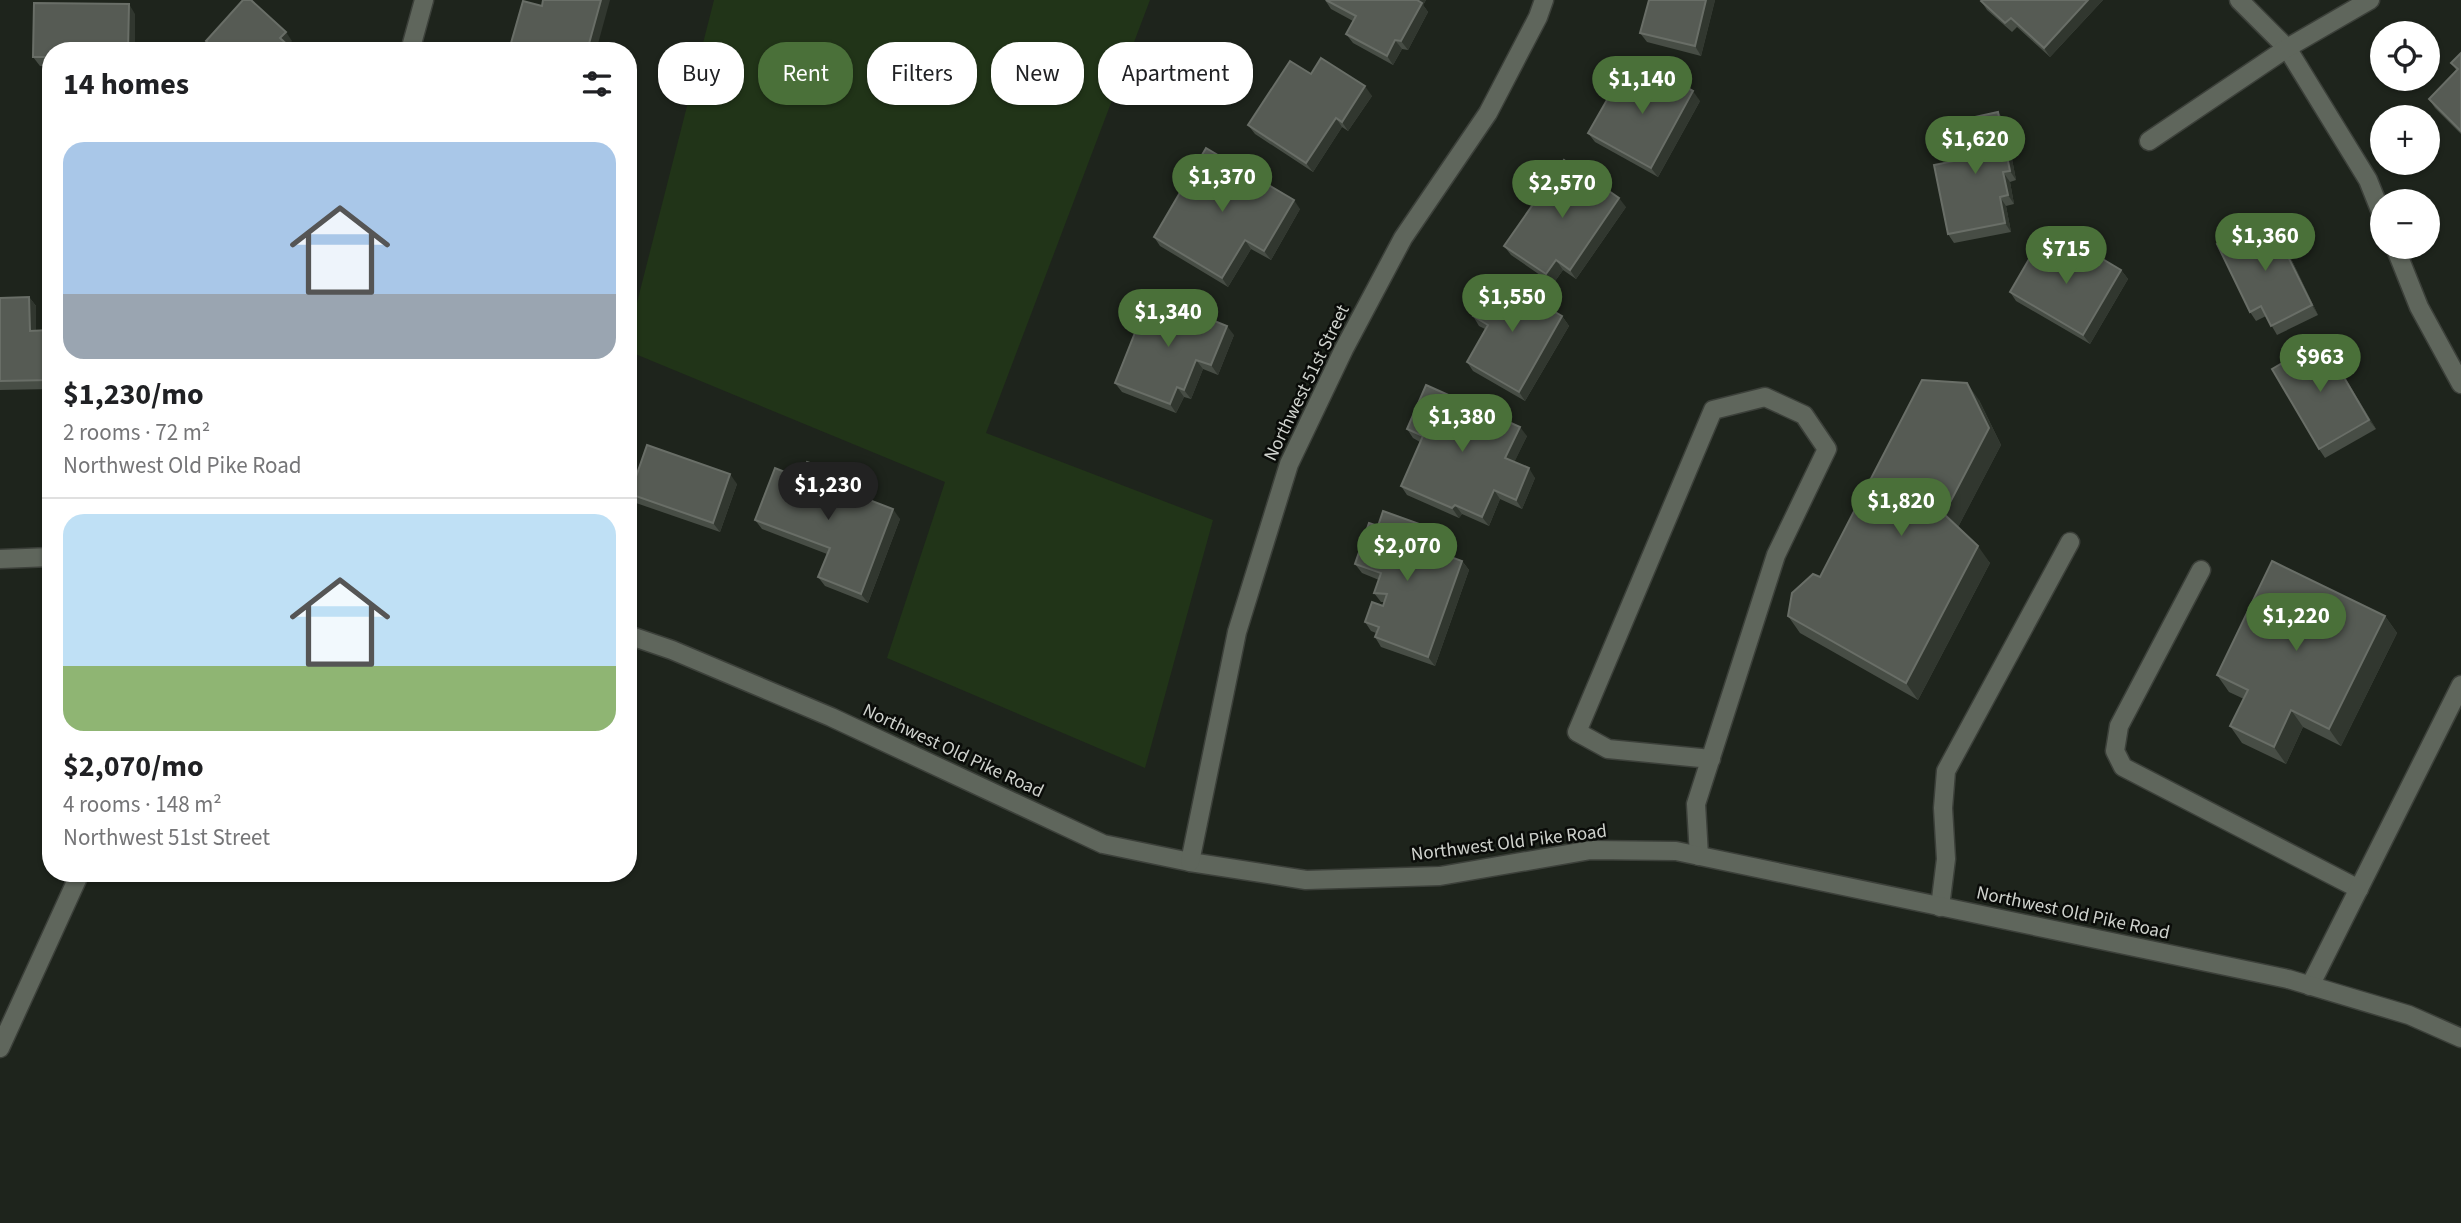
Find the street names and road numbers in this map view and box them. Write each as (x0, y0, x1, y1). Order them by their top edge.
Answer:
street label: Northwest 51st Street (1257, 300, 1357, 466)
street label: Northwest Old Pike Road (858, 697, 1048, 805)
street label: Northwest Old Pike Road (1410, 818, 1608, 868)
street label: Northwest Old Pike Road (1974, 879, 2172, 947)

